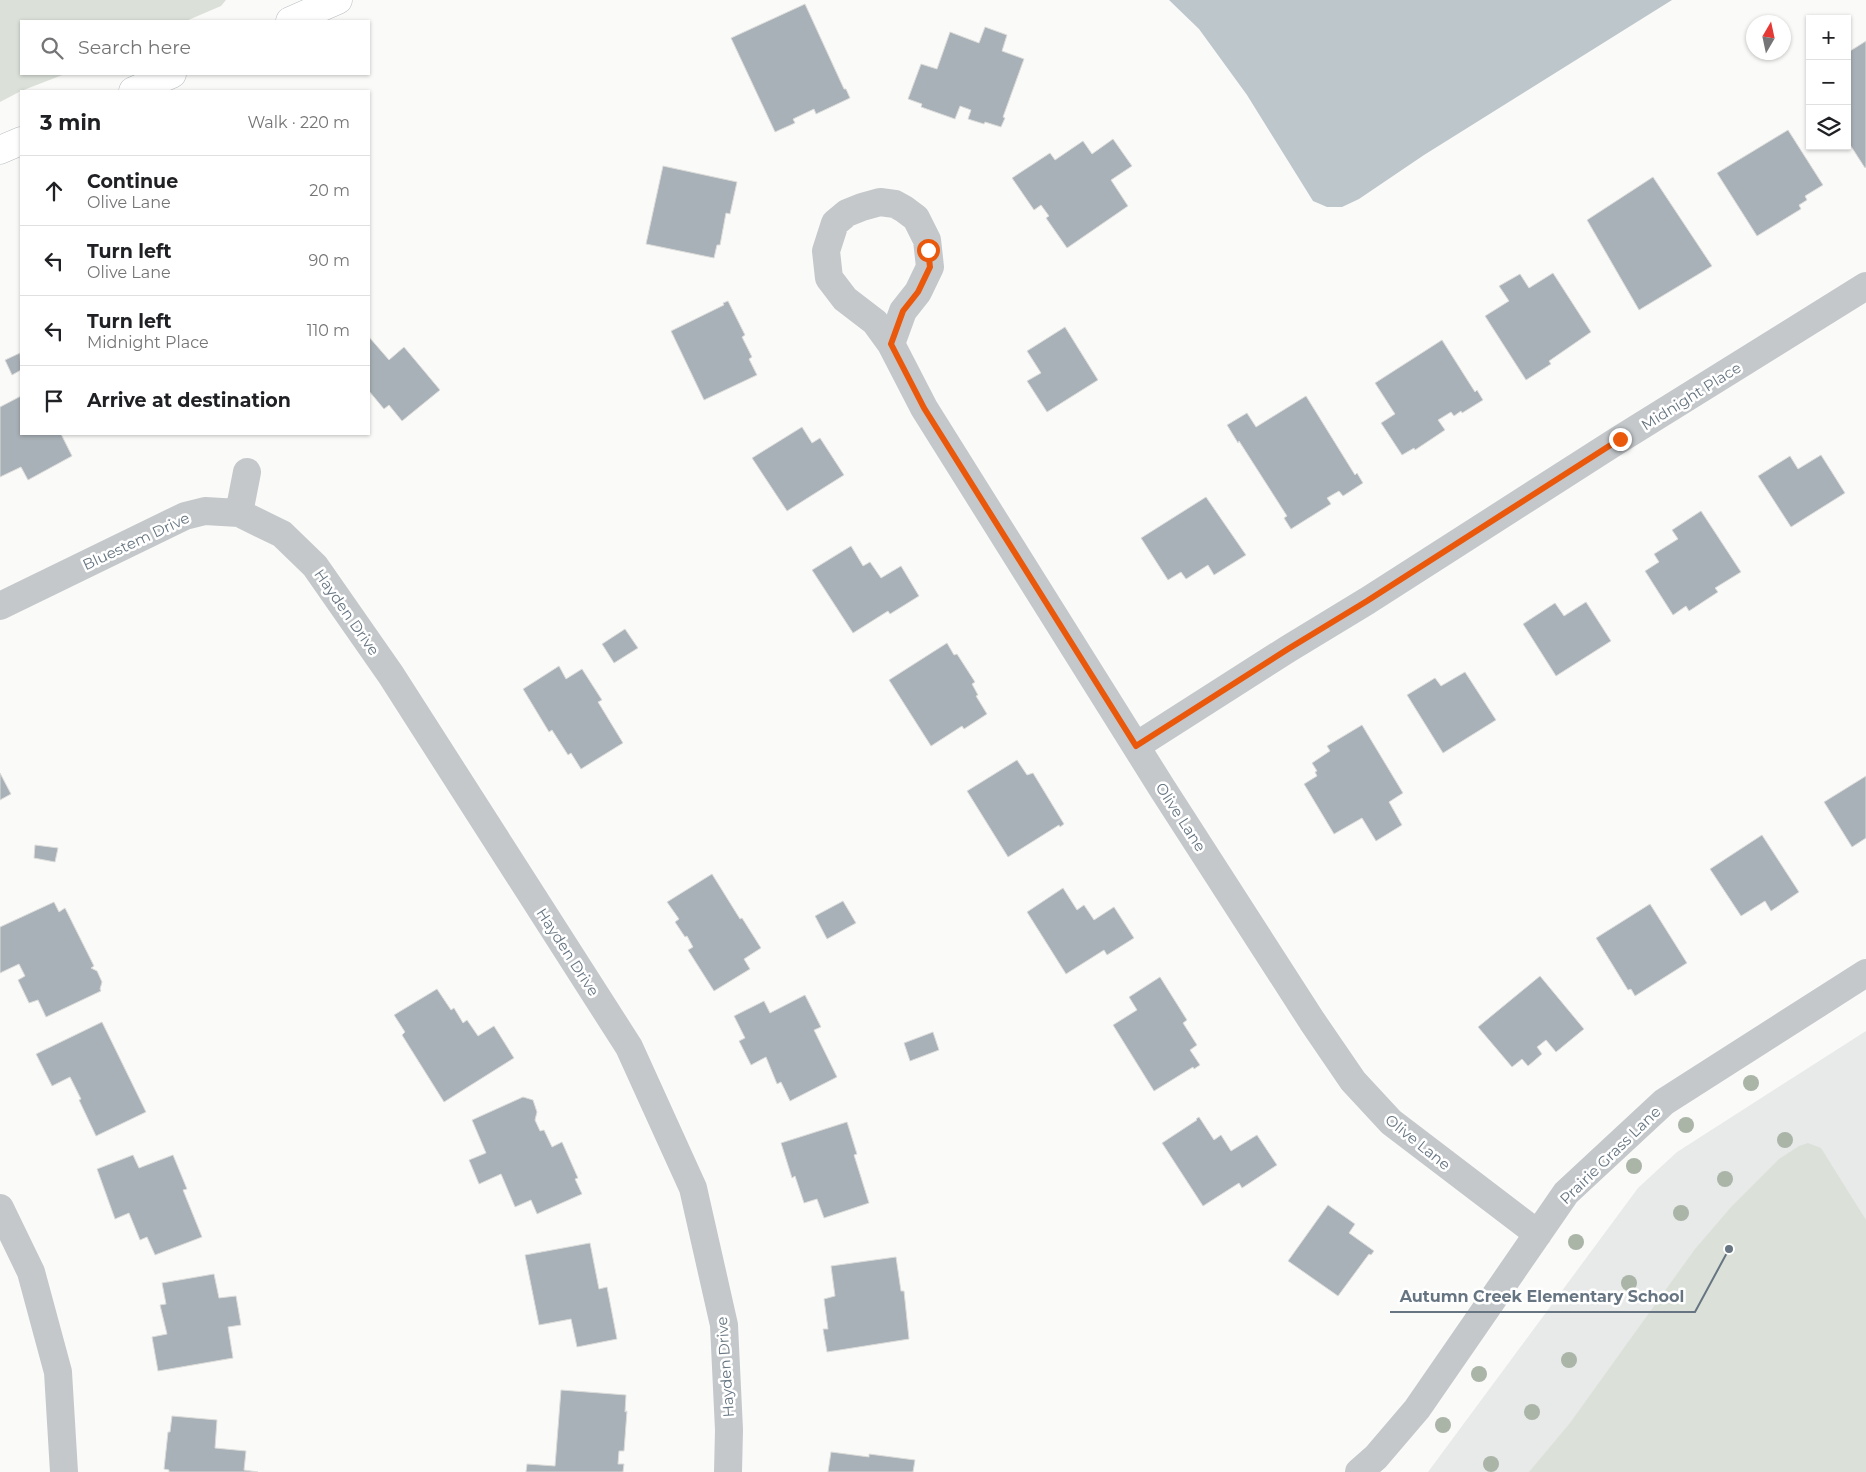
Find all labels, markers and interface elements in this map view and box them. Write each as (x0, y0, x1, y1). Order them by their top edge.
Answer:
north arrow (1746, 15, 1791, 60)
map controls (1806, 15, 1851, 150)
button: + (1806, 15, 1851, 60)
search box (20, 20, 370, 75)
icon: search (38, 34, 66, 62)
text: Search here (78, 36, 191, 59)
button: − (1806, 60, 1851, 105)
button: layers (1806, 105, 1851, 150)
text: 3 min (40, 110, 101, 135)
text: Walk · 220 m (247, 113, 350, 132)
text: Continue (87, 170, 178, 193)
icon: ahead (40, 177, 68, 205)
text: 20 m (309, 181, 350, 200)
text: Olive Lane (87, 193, 171, 212)
route start (917, 239, 940, 262)
text: Turn left (87, 240, 172, 263)
icon: left (40, 247, 68, 275)
text: 90 m (308, 251, 350, 270)
text: Olive Lane (87, 263, 171, 282)
text: Turn left (87, 310, 172, 333)
icon: left (40, 317, 68, 345)
text: 110 m (307, 321, 350, 340)
text: Midnight Place (87, 333, 209, 352)
street label: Midnight Place (1638, 358, 1744, 434)
icon: arrive (40, 387, 68, 415)
text: Arrive at destination (87, 389, 291, 412)
route end (1609, 428, 1632, 451)
street label: Bluestem Drive (80, 508, 192, 574)
street label: Hayden Drive (310, 565, 384, 659)
street label: Olive Lane (1152, 779, 1210, 855)
street label: Hayden Drive (532, 904, 604, 1000)
street label: Prairie Grass Lane (1556, 1102, 1664, 1208)
street label: Olive Lane (1382, 1110, 1454, 1174)
callout: Autumn Creek Elementary School (1390, 1281, 1695, 1312)
text: Autumn Creek Elementary School (1399, 1287, 1684, 1306)
street label: Hayden Drive (712, 1316, 738, 1418)

